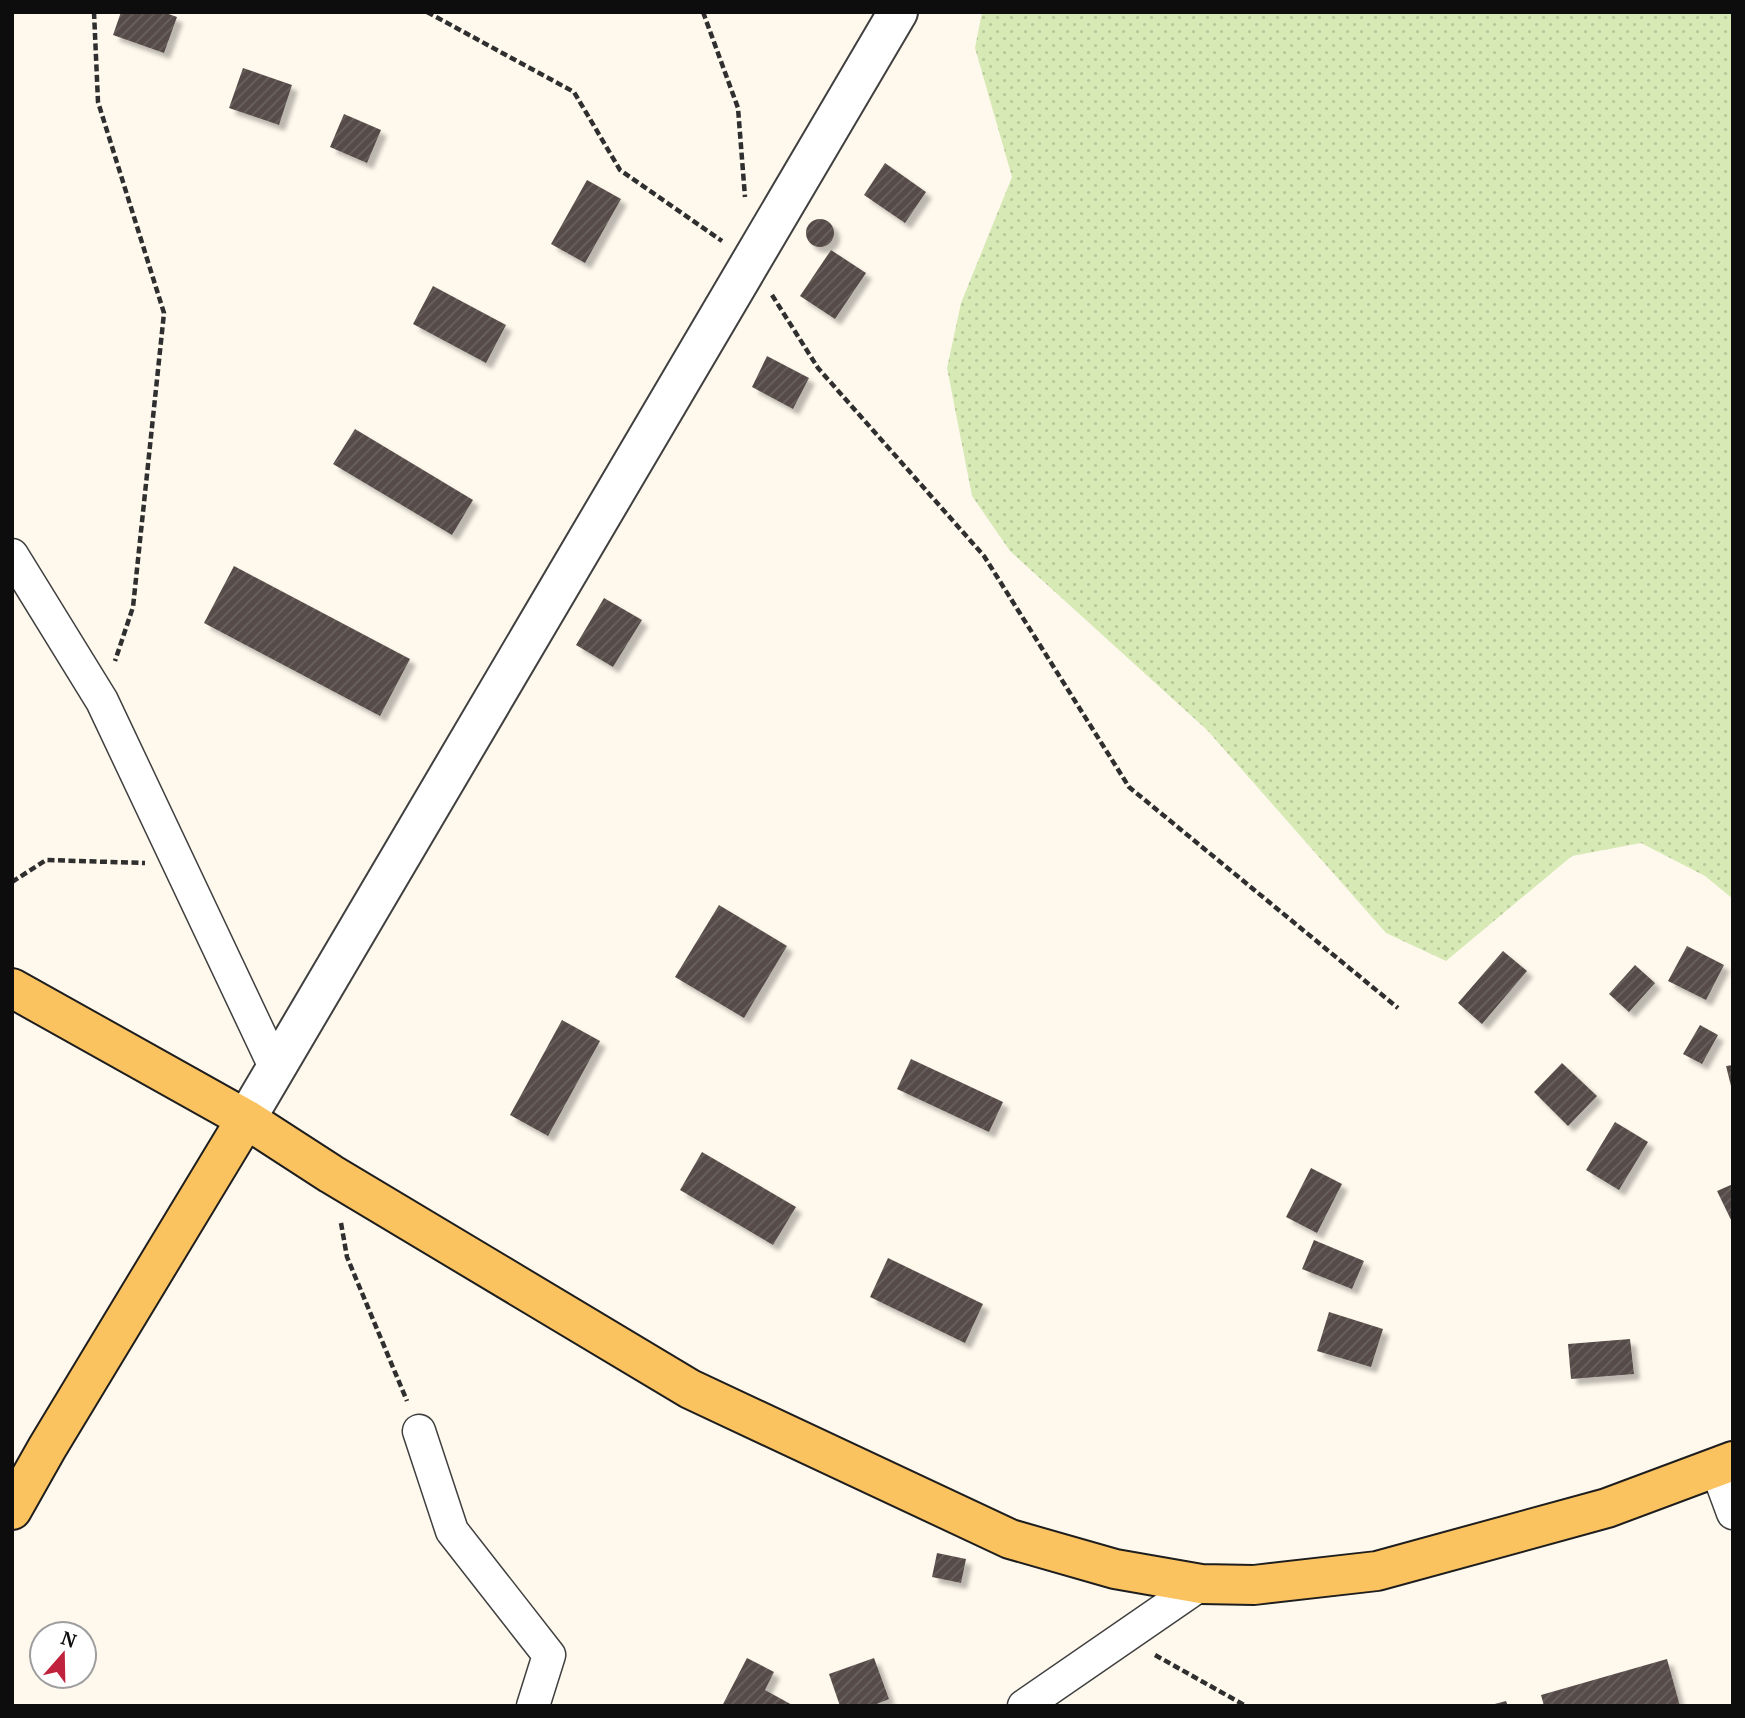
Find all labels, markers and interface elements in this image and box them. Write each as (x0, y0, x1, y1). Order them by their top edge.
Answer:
north arrow (28, 1620, 98, 1690)
text: N (58, 1624, 81, 1653)

